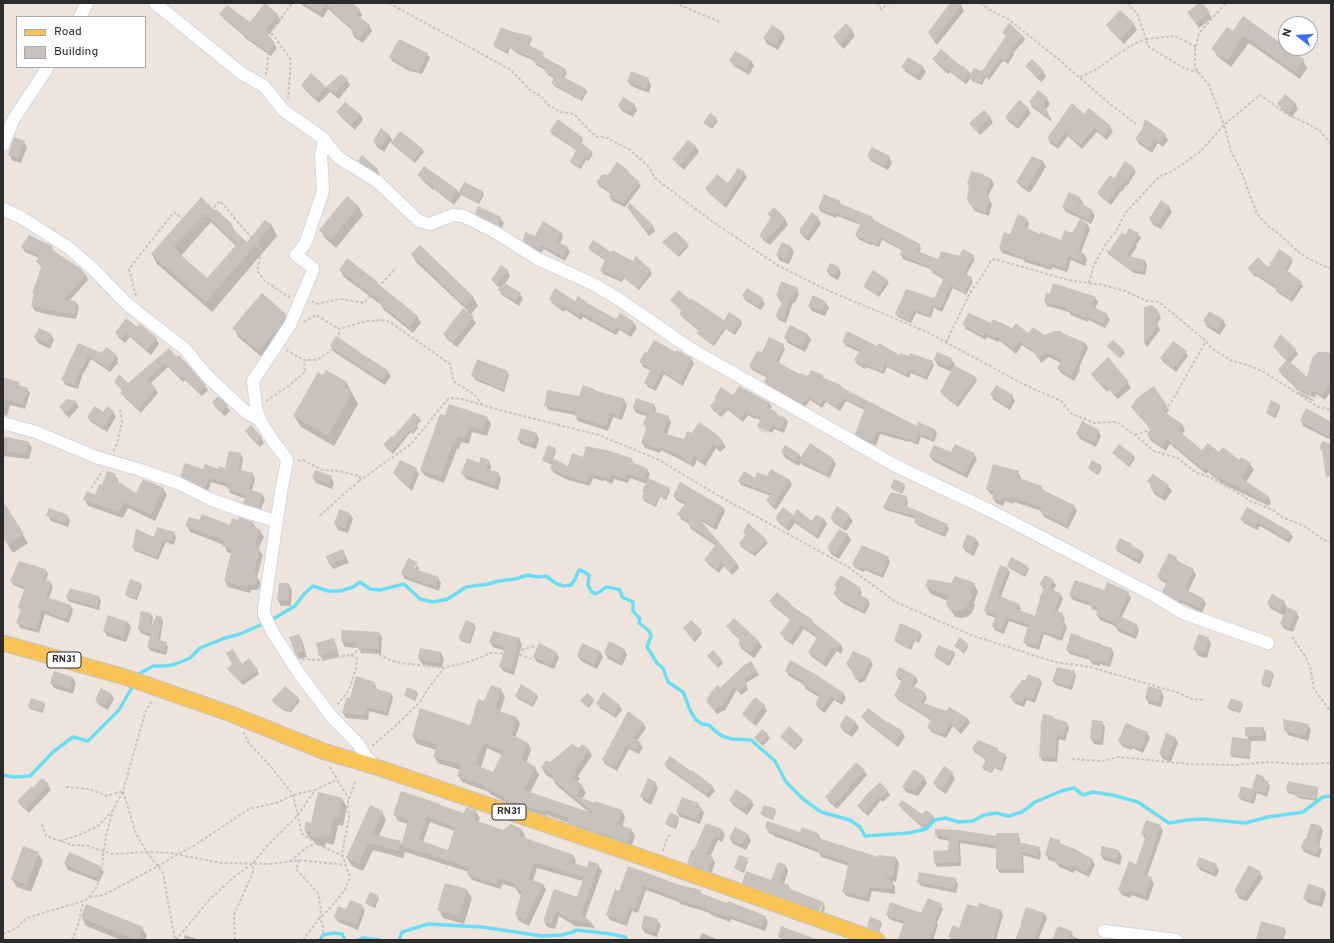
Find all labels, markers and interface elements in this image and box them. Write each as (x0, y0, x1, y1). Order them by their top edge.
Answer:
legend (16, 16, 146, 68)
north arrow (1278, 16, 1318, 56)
text: Road (54, 24, 82, 40)
text: N (1280, 27, 1295, 39)
text: Building (54, 44, 98, 60)
road number: RN31 (47, 652, 81, 668)
road number: RN31 (492, 804, 526, 820)

